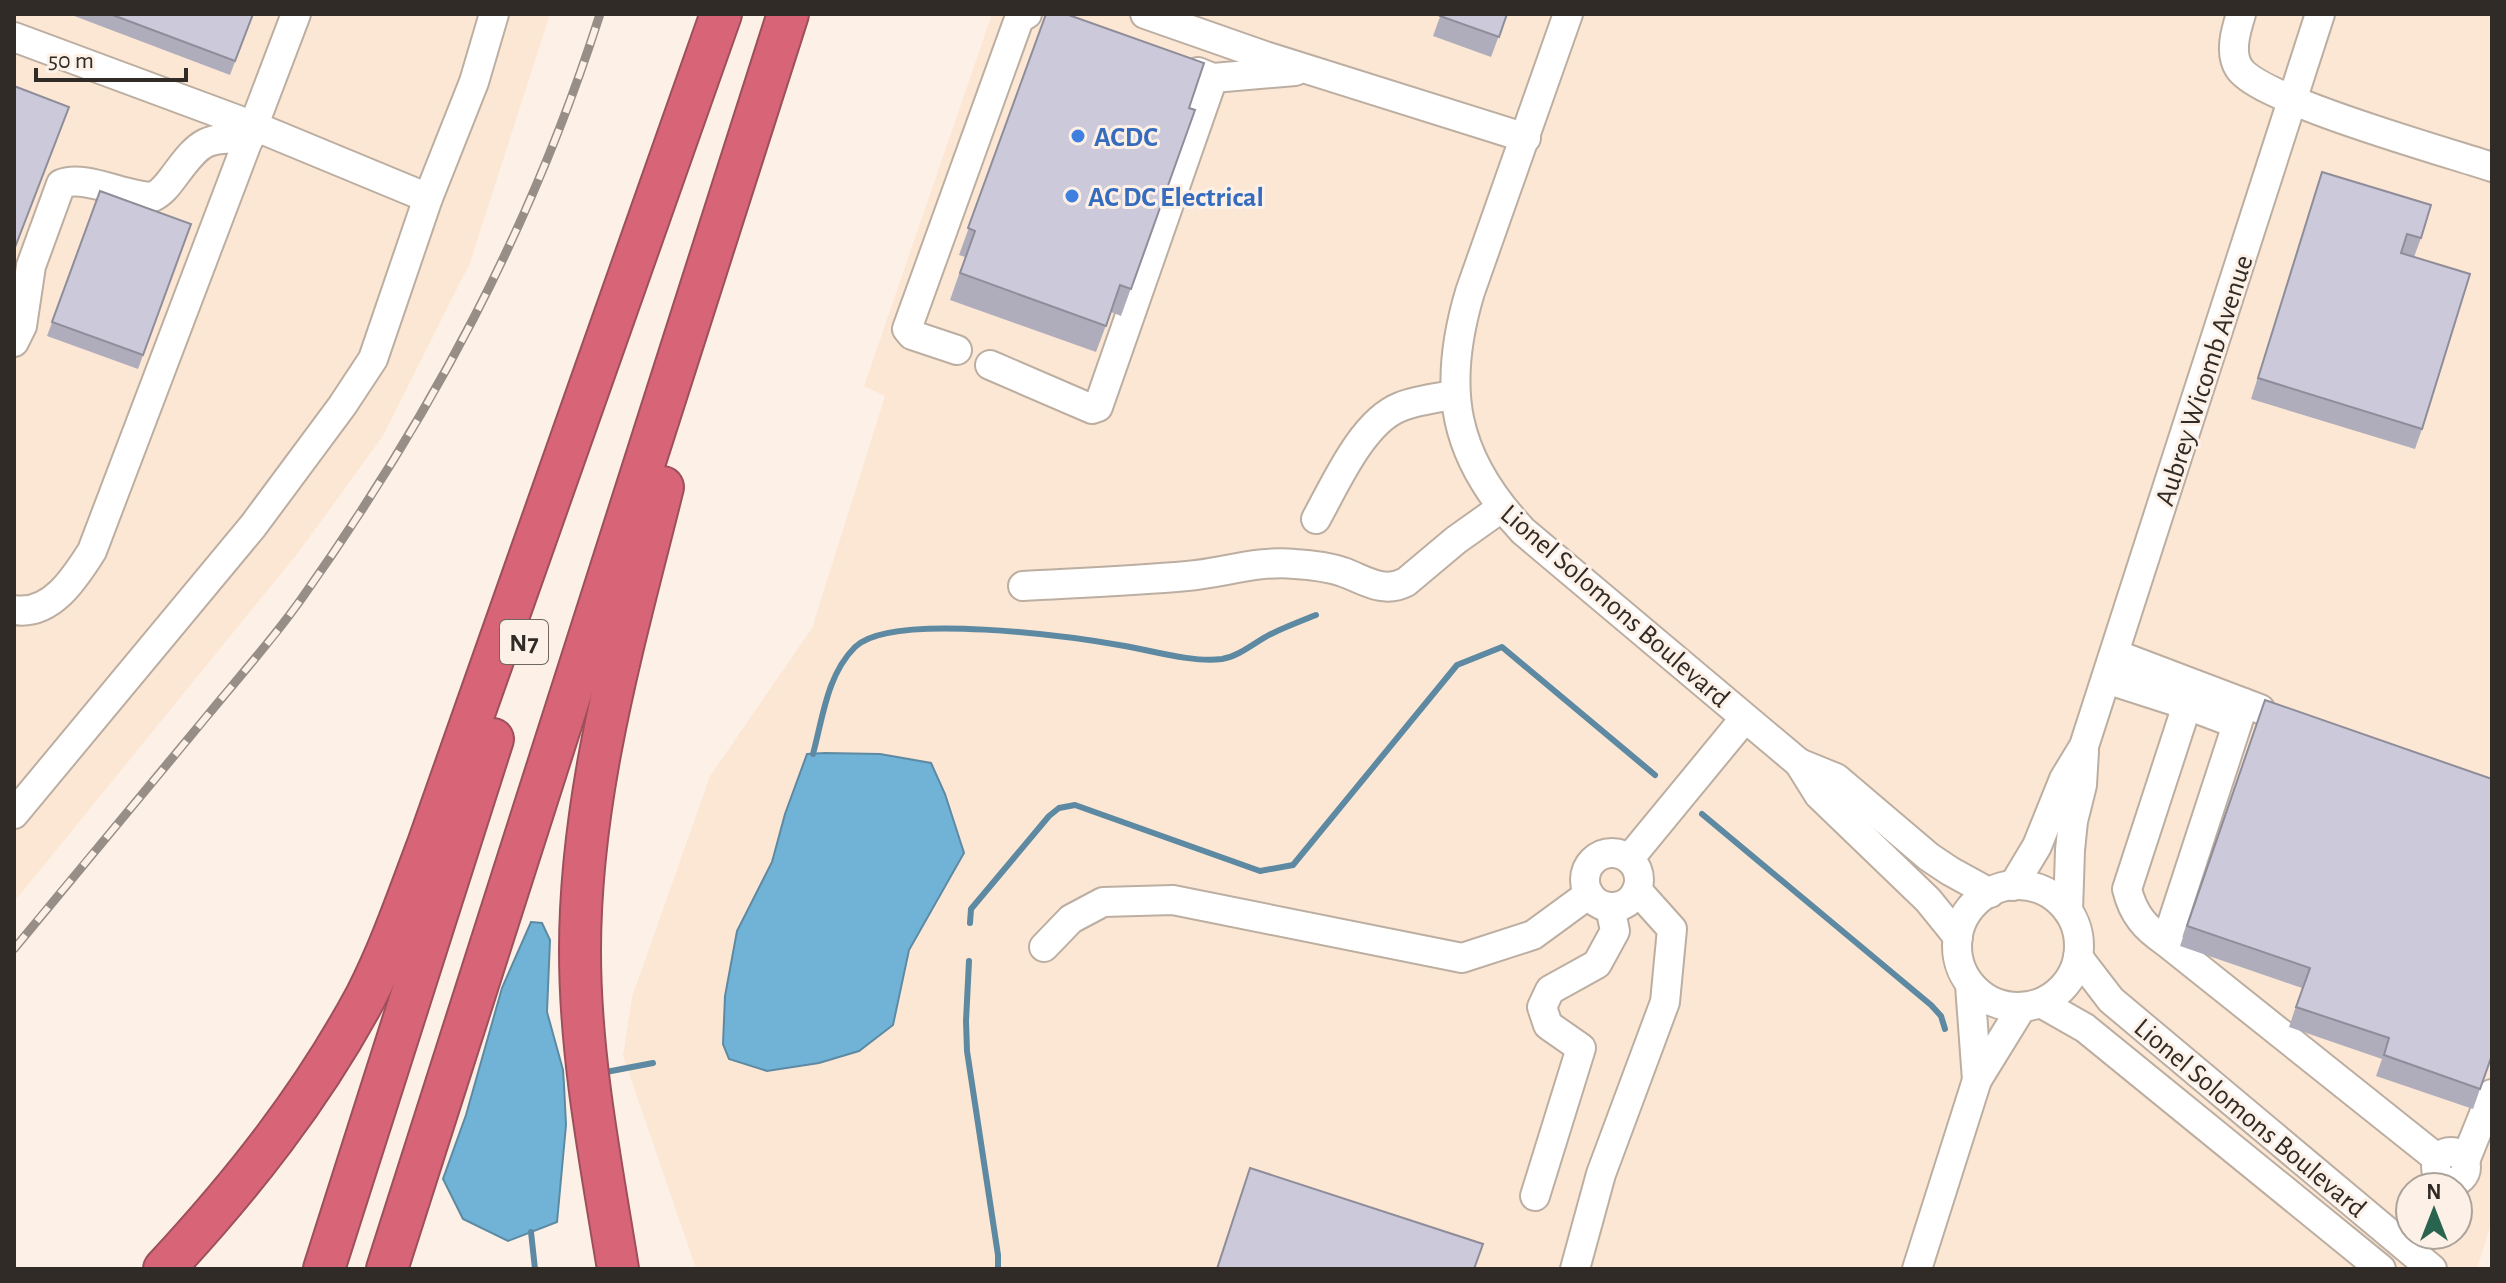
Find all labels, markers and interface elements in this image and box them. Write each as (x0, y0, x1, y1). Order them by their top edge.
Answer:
scale bar (36, 32, 186, 82)
text: 50 m (48, 49, 94, 73)
place label: ACDC (1094, 124, 1158, 152)
marker: ACDC (1069, 127, 1087, 145)
place label: AC DC Electrical (1088, 184, 1264, 212)
marker: AC DC Electrical (1063, 187, 1081, 205)
street label: Aubrey Wicomb Avenue (2151, 252, 2259, 509)
street label: Lionel Solomons Boulevard (1495, 500, 1734, 713)
road number: N7 (500, 620, 548, 664)
street label: Lionel Solomons Boulevard (2128, 1014, 2371, 1223)
north arrow (2394, 1171, 2474, 1251)
text: N (2426, 1181, 2442, 1203)

